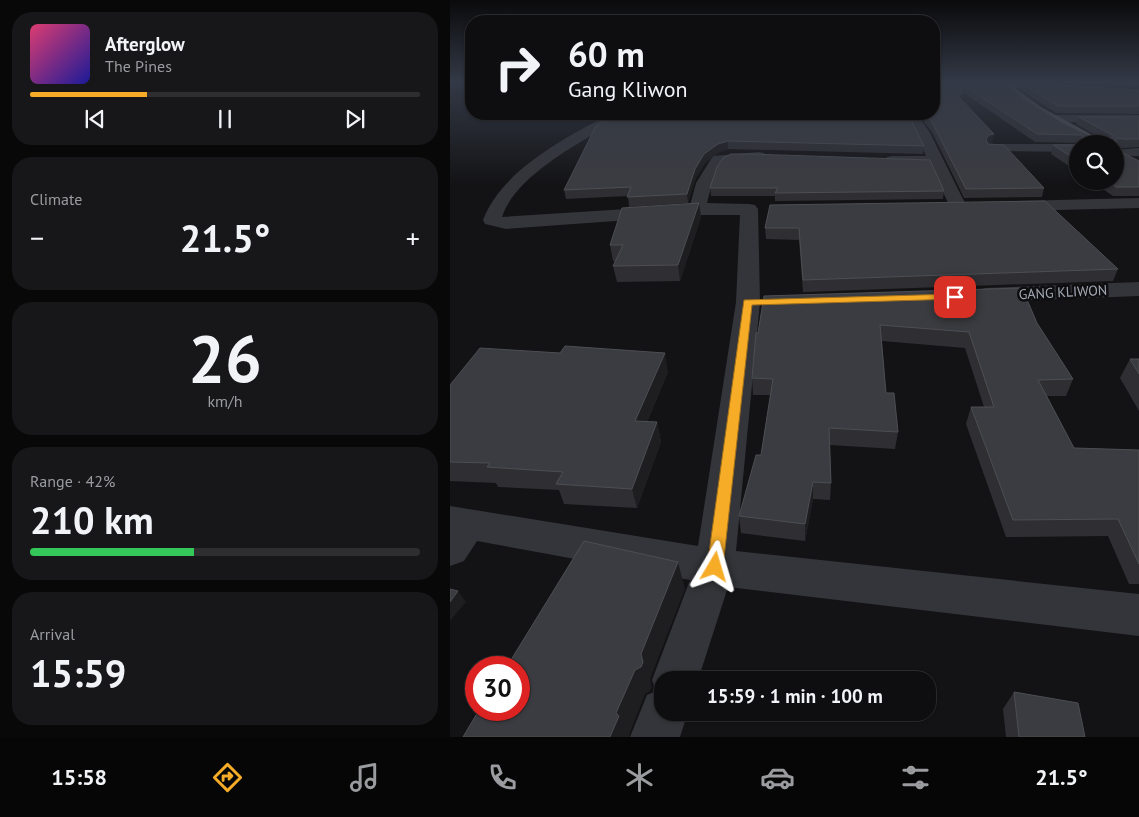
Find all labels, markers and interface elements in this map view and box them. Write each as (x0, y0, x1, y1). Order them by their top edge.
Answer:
text: 60 m (568, 31, 645, 77)
text: Afterglow (105, 32, 185, 56)
icon: right (485, 35, 550, 100)
text: The Pines (105, 56, 172, 76)
text: Gang Kliwon (568, 75, 688, 103)
icon: previous (81, 105, 109, 133)
icon: pause (211, 105, 239, 133)
icon: next (341, 105, 369, 133)
map controls (1069, 135, 1124, 190)
button: search (1069, 135, 1124, 190)
text: Climate (30, 189, 82, 209)
text: 21.5° (180, 213, 270, 262)
text: − (30, 219, 44, 256)
text: + (406, 219, 420, 256)
pin (934, 276, 976, 318)
street label: GANG KLIWON (1018, 281, 1108, 303)
icon: arrive (941, 283, 969, 311)
text: 26 (188, 316, 262, 400)
text: km/h (207, 391, 243, 411)
text: Range · 42% (30, 471, 115, 491)
text: 210 km (30, 495, 154, 544)
position arrow (688, 540, 740, 592)
text: Arrival (30, 624, 75, 644)
text: 15:59 (30, 648, 126, 697)
speed limit sign: 30 (465, 656, 530, 721)
text: 15:59 · 1 min · 100 m (707, 684, 883, 708)
icon: directions (210, 760, 245, 795)
icon: music (347, 760, 382, 795)
icon: phone (485, 760, 520, 795)
icon: climate (622, 760, 657, 795)
icon: car (760, 760, 795, 795)
icon: filters (898, 760, 933, 795)
text: 15:58 (51, 763, 107, 791)
text: 21.5° (1035, 763, 1088, 791)

